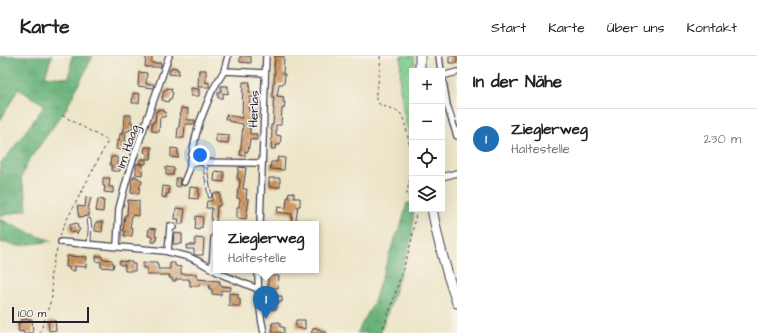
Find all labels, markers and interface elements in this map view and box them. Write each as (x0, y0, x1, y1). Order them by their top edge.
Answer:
text: Karte (20, 14, 70, 41)
text: Start (491, 18, 526, 38)
text: Karte (548, 18, 585, 38)
text: Über uns (607, 18, 665, 38)
text: Kontakt (687, 18, 737, 38)
map controls (409, 68, 445, 212)
button: + (409, 68, 445, 104)
text: In der Nähe (473, 70, 562, 94)
street label: Herlas (244, 90, 264, 128)
button: − (409, 104, 445, 140)
text: Zieglerweg (511, 119, 588, 140)
street label: Im Haag (112, 122, 145, 171)
text: 1 (485, 130, 487, 148)
text: 230 m (703, 130, 741, 148)
button: locate (409, 140, 445, 176)
text: Haltestelle (511, 140, 570, 158)
your location (190, 145, 210, 165)
button: layers (409, 176, 445, 212)
popup (213, 221, 319, 273)
text: Zieglerweg (228, 228, 304, 249)
text: Haltestelle (228, 249, 286, 267)
pin: 1 (253, 286, 279, 319)
scale bar (12, 305, 89, 324)
text: 100 m (18, 306, 46, 321)

